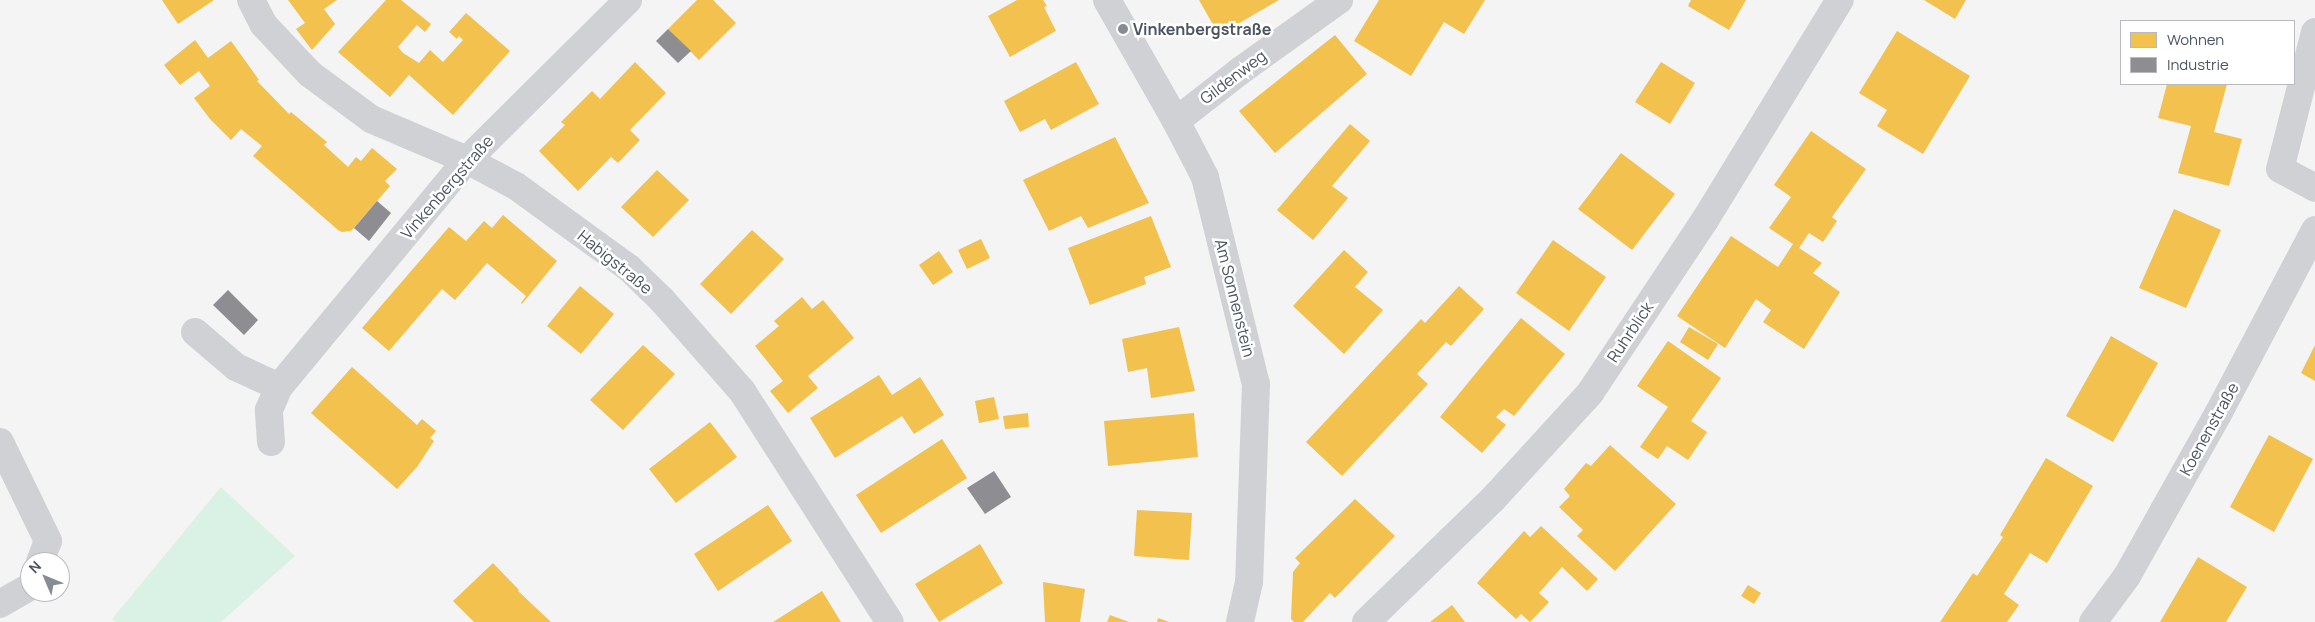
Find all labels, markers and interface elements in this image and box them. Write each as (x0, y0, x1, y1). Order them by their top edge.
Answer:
place label: Vinkenbergstraße (1133, 19, 1271, 39)
legend (2120, 20, 2295, 85)
marker: Vinkenbergstraße (1117, 23, 1129, 35)
text: Wohnen (2167, 29, 2224, 50)
street label: Gildenweg (1196, 46, 1270, 108)
text: Industrie (2167, 54, 2229, 75)
street label: Vinkenbergstraße (397, 131, 497, 243)
street label: Habigstraße (574, 226, 656, 298)
street label: Am Sonnenstein (1211, 237, 1259, 359)
street label: Ruhrblick (1603, 298, 1657, 366)
street label: Koenenstraße (2175, 379, 2243, 479)
north arrow (20, 552, 70, 602)
text: N (24, 556, 45, 577)

